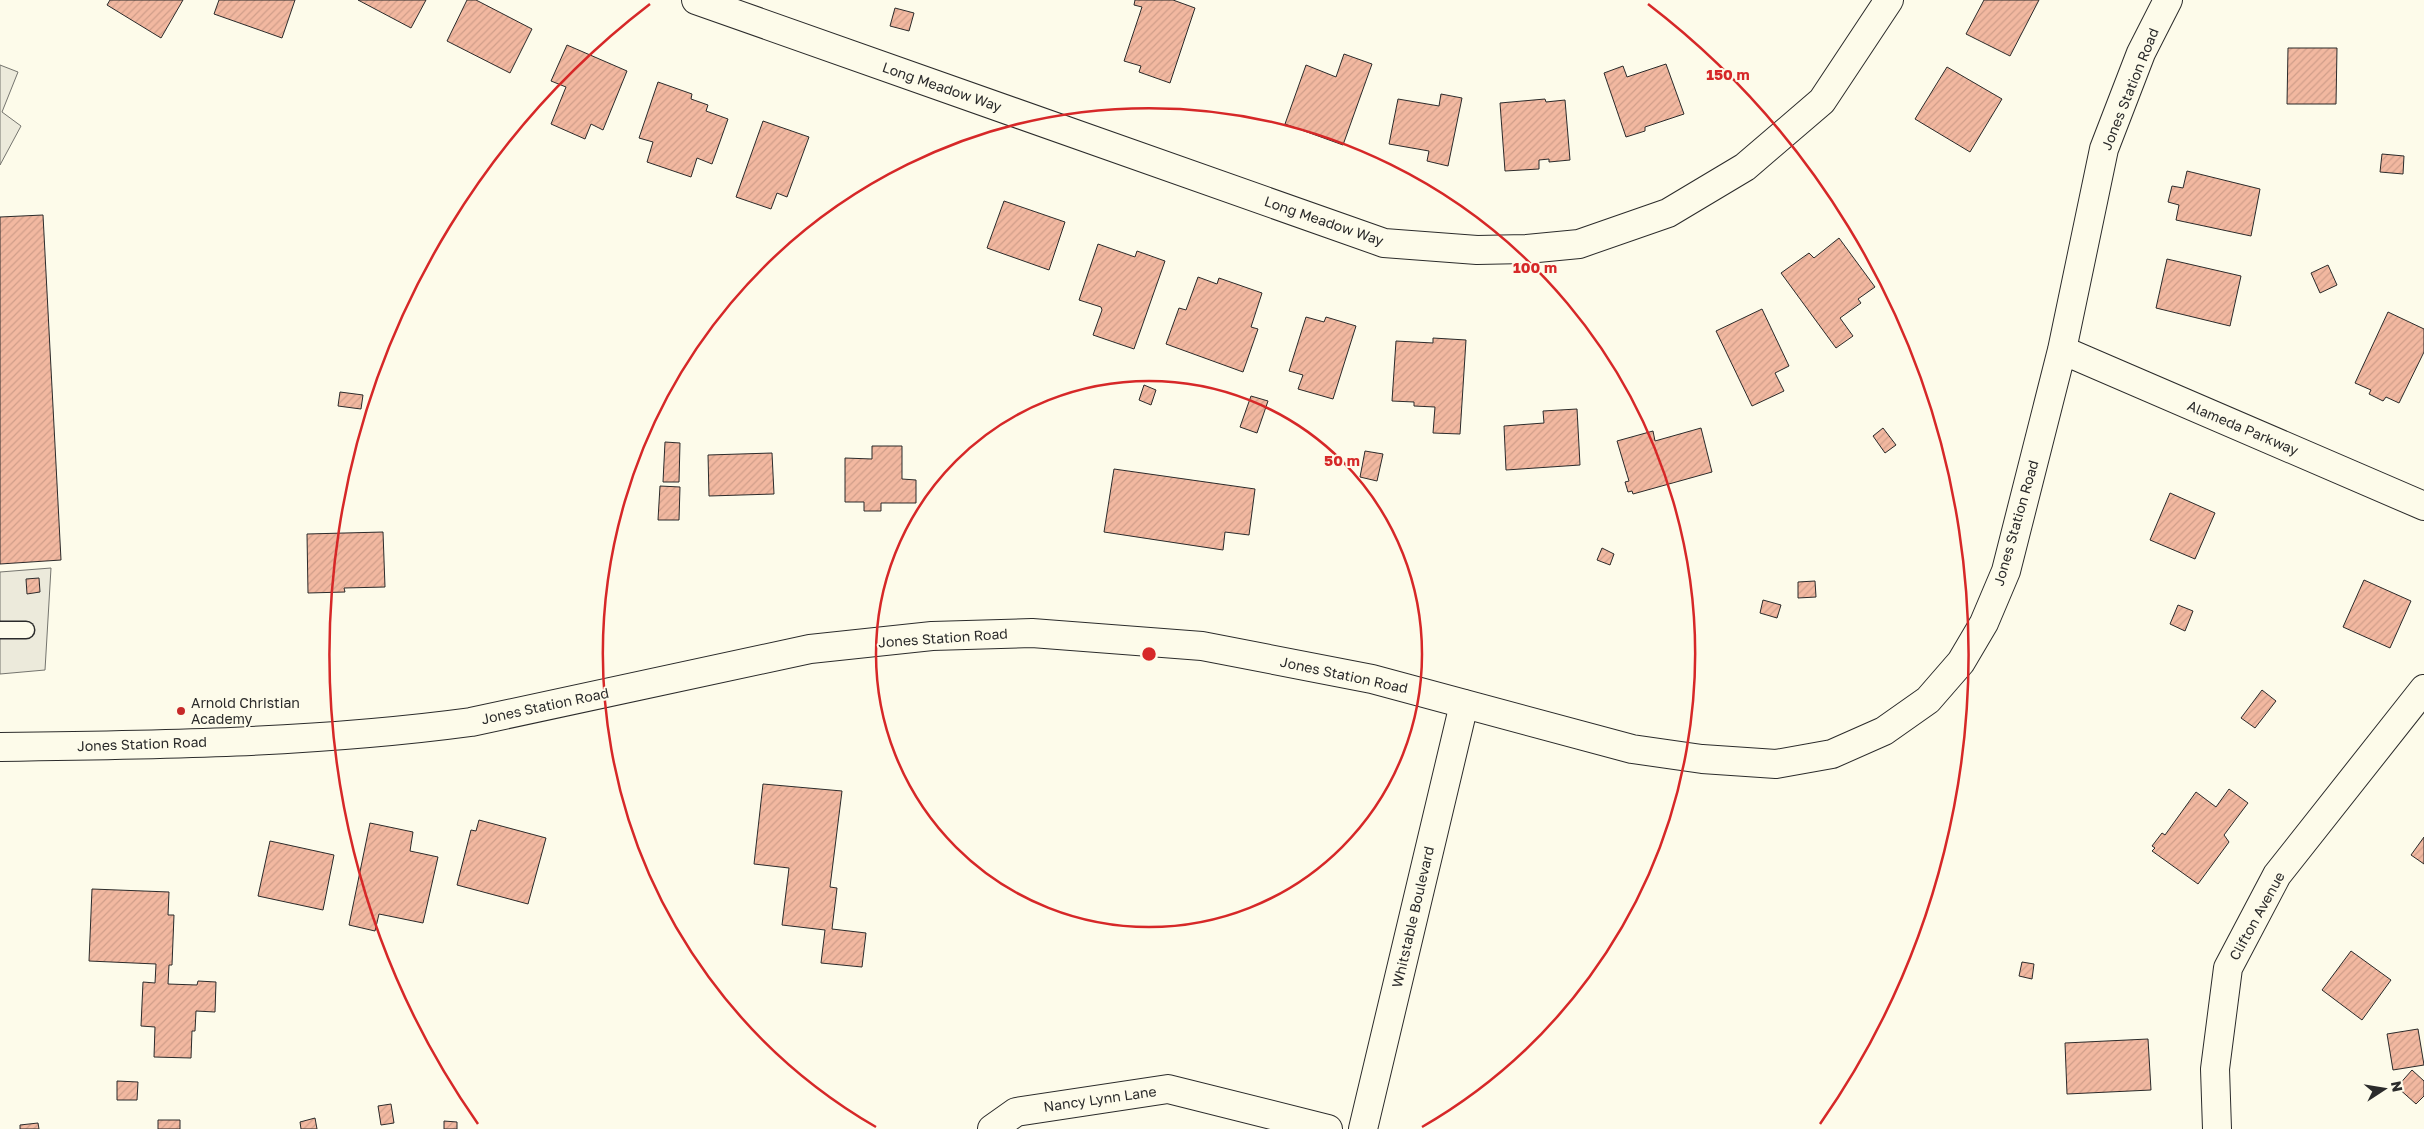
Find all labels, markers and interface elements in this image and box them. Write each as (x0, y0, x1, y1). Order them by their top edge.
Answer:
street label: Jones Station Road (2097, 25, 2162, 152)
street label: Long Meadow Way (880, 58, 1004, 115)
text: 150 m (1706, 65, 1750, 83)
street label: Long Meadow Way (1262, 192, 1386, 249)
text: 100 m (1513, 258, 1557, 276)
street label: Alameda Parkway (2185, 396, 2301, 459)
text: 50 m (1324, 451, 1360, 469)
street label: Jones Station Road (1989, 458, 2042, 588)
street label: Jones Station Road (878, 624, 1008, 651)
centre of rings (1140, 645, 1158, 663)
street label: Jones Station Road (1279, 653, 1409, 696)
street label: Jones Station Road (480, 684, 610, 727)
place label: Arnold Christian Academy (191, 694, 300, 727)
marker: Arnold Christian Academy (175, 705, 187, 717)
street label: Jones Station Road (77, 733, 207, 754)
street label: Whitstable Boulevard (1388, 845, 1437, 989)
street label: Clifton Avenue (2225, 869, 2288, 963)
north arrow (2359, 1064, 2409, 1114)
text: N (2388, 1079, 2407, 1093)
street label: Nancy Lynn Lane (1042, 1082, 1158, 1115)

